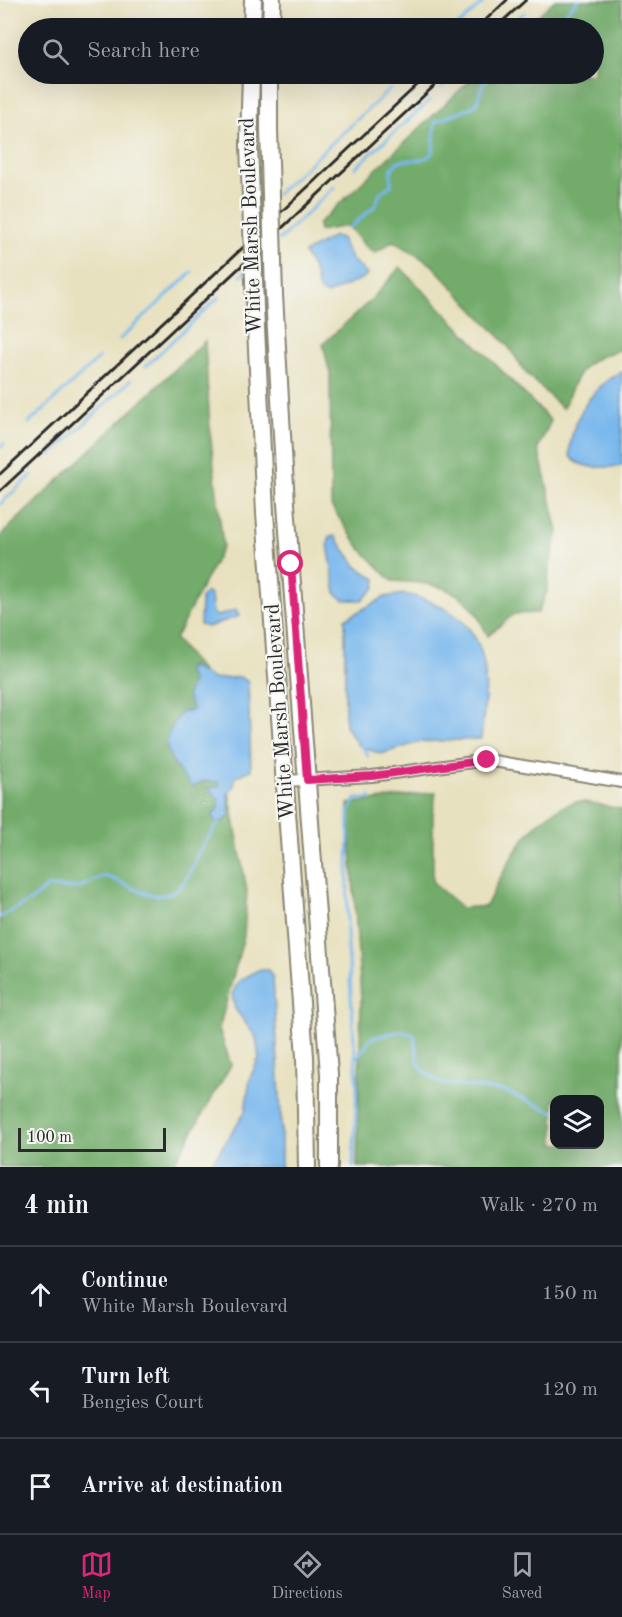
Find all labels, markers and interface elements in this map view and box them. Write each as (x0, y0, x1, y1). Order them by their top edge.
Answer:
search box (18, 18, 604, 84)
icon: search (39, 35, 72, 68)
text: Search here (87, 40, 200, 62)
street label: White Marsh Boulevard (237, 117, 266, 335)
route start (277, 550, 303, 576)
street label: White Marsh Boulevard (262, 603, 299, 821)
route end (473, 746, 499, 772)
map controls (550, 1095, 604, 1149)
button: layers (550, 1095, 604, 1149)
scale bar (18, 1125, 166, 1152)
text: 100 m (27, 1130, 72, 1146)
text: 4 min (24, 1193, 89, 1219)
text: Walk · 270 m (479, 1196, 598, 1216)
text: Continue (81, 1270, 168, 1292)
icon: ahead (24, 1278, 57, 1311)
text: 150 m (542, 1284, 598, 1304)
text: White Marsh Boulevard (81, 1297, 288, 1317)
text: Turn left (81, 1366, 170, 1388)
icon: left (24, 1374, 57, 1407)
text: 120 m (542, 1380, 598, 1400)
text: Bengies Court (81, 1393, 204, 1413)
icon: arrive (24, 1470, 57, 1503)
text: Arrive at destination (81, 1475, 283, 1497)
tab: Map (80, 1548, 113, 1604)
tab: Directions (272, 1548, 343, 1604)
tab: Saved (502, 1548, 542, 1604)

